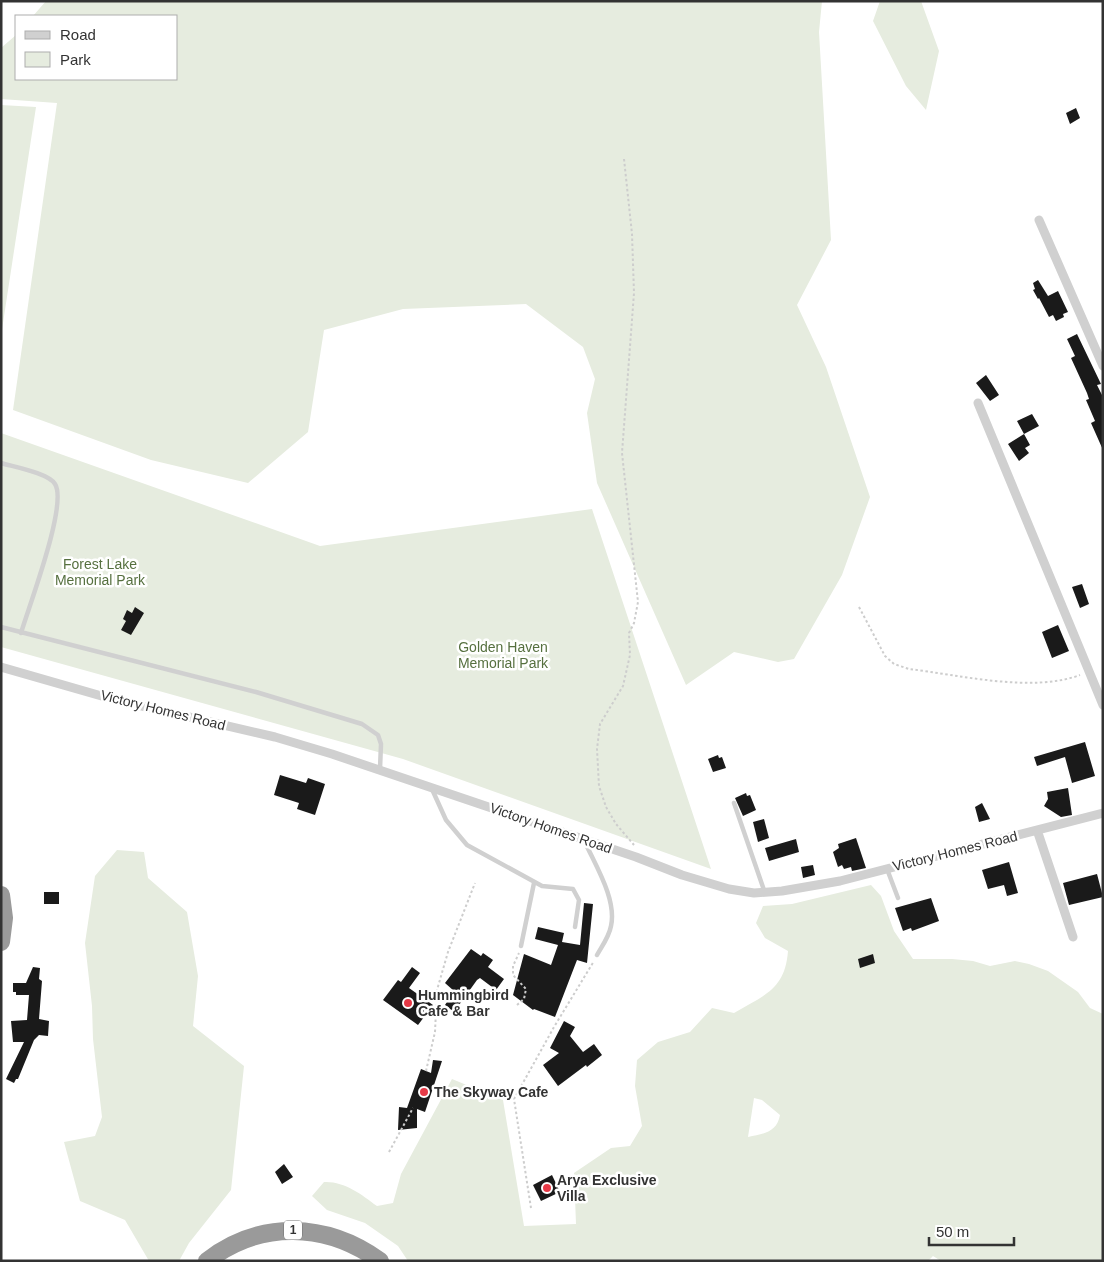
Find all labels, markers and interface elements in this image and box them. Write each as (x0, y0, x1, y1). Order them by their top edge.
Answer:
legend (15, 15, 178, 80)
text: Road (60, 26, 96, 43)
text: Park (60, 51, 91, 68)
park label: Forest Lake Memorial Park (55, 556, 146, 588)
park label: Golden Haven Memorial Park (458, 639, 549, 671)
street label: Victory Homes Road (99, 687, 227, 733)
street label: Victory Homes Road (488, 800, 614, 856)
street label: Victory Homes Road (891, 828, 1019, 874)
place label: Hummingbird Cafe & Bar (418, 987, 509, 1019)
marker: Hummingbird Cafe & Bar (402, 997, 414, 1009)
place label: The Skyway Cafe (434, 1084, 549, 1100)
marker: The Skyway Cafe (418, 1086, 430, 1098)
place label: Arya Exclusive Villa (557, 1172, 657, 1204)
marker: Arya Exclusive Villa (541, 1182, 553, 1194)
scale bar (929, 1214, 1014, 1246)
road number: 1 (284, 1220, 302, 1240)
text: 50 m (936, 1223, 969, 1240)

